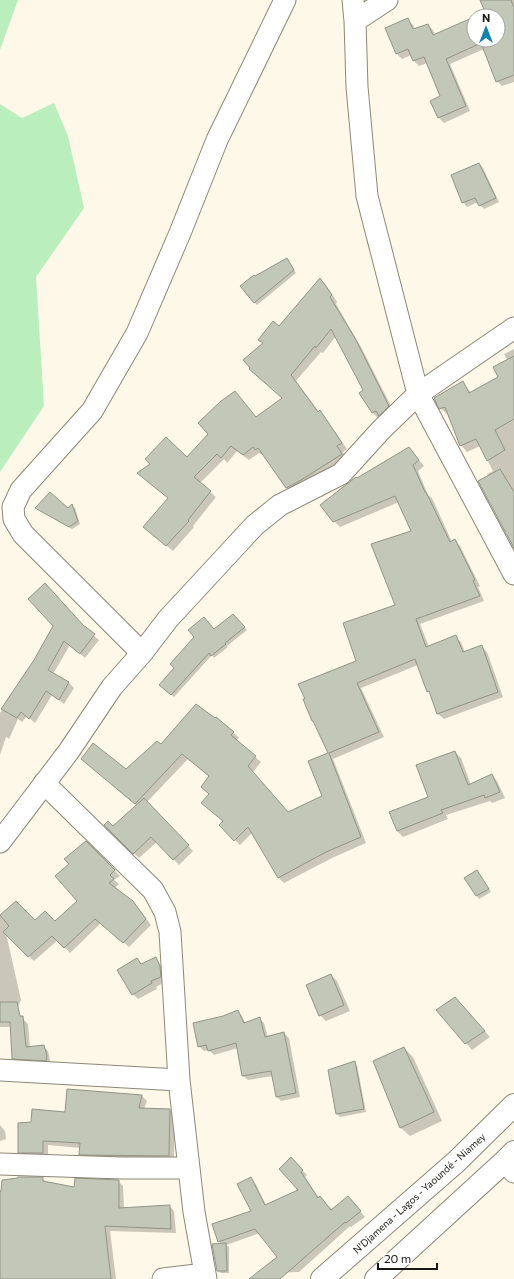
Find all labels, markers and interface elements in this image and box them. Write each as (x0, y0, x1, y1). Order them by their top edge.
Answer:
north arrow (466, 8, 506, 48)
text: N (482, 11, 490, 24)
street label: N'Djamena - Lagos - Yaoundé - Niamey (350, 1130, 488, 1256)
scale bar (378, 1245, 437, 1271)
text: 20 m (384, 1251, 411, 1265)

